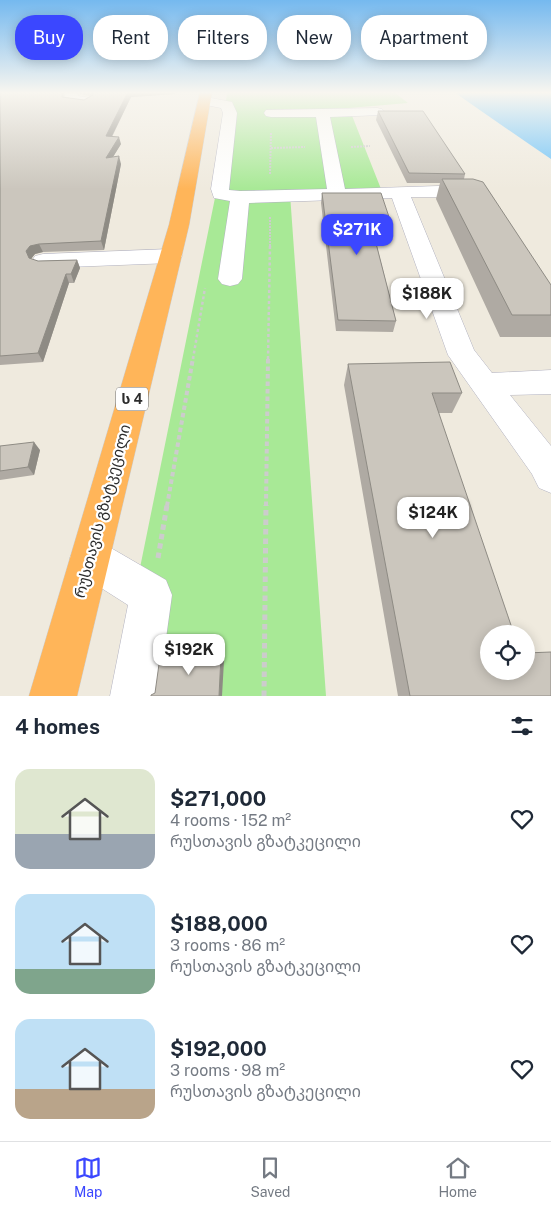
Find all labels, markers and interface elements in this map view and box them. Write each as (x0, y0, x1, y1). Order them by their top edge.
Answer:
chip: Buy (15, 15, 83, 60)
chip: Rent (93, 15, 168, 60)
chip: Filters (178, 15, 267, 60)
chip: New (277, 15, 351, 60)
chip: Apartment (361, 15, 487, 60)
pin: $271K (322, 214, 392, 256)
text: $271K (332, 220, 382, 239)
pin: $188K (392, 278, 462, 320)
text: $188K (402, 284, 452, 303)
road number: ს 4 (116, 388, 148, 410)
street label: რუსთავის გზატკეცილი (71, 422, 134, 600)
pin: $124K (398, 496, 468, 539)
text: $124K (408, 503, 458, 522)
map controls (480, 625, 535, 680)
button: locate (480, 625, 535, 680)
pin: $192K (154, 634, 224, 676)
text: $192K (164, 640, 214, 659)
icon: filters (508, 712, 536, 740)
text: 4 homes (15, 714, 100, 739)
text: $271,000 (170, 786, 266, 811)
icon: home (55, 789, 115, 849)
icon: heart (508, 805, 536, 833)
text: 4 rooms · 152 m² (170, 811, 291, 830)
text: რუსთავის გზატკეცილი (170, 832, 361, 851)
text: $188,000 (170, 911, 268, 936)
icon: home (55, 914, 115, 974)
icon: heart (508, 930, 536, 958)
text: 3 rooms · 86 m² (170, 936, 285, 955)
text: რუსთავის გზატკეცილი (170, 957, 361, 976)
text: $192,000 (170, 1036, 267, 1061)
icon: home (55, 1039, 115, 1099)
icon: heart (508, 1055, 536, 1083)
text: 3 rooms · 98 m² (170, 1061, 285, 1080)
text: რუსთავის გზატკეცილი (170, 1082, 361, 1101)
tab: Map (74, 1154, 102, 1200)
tab: Saved (250, 1154, 290, 1200)
tab: Home (438, 1154, 477, 1200)

